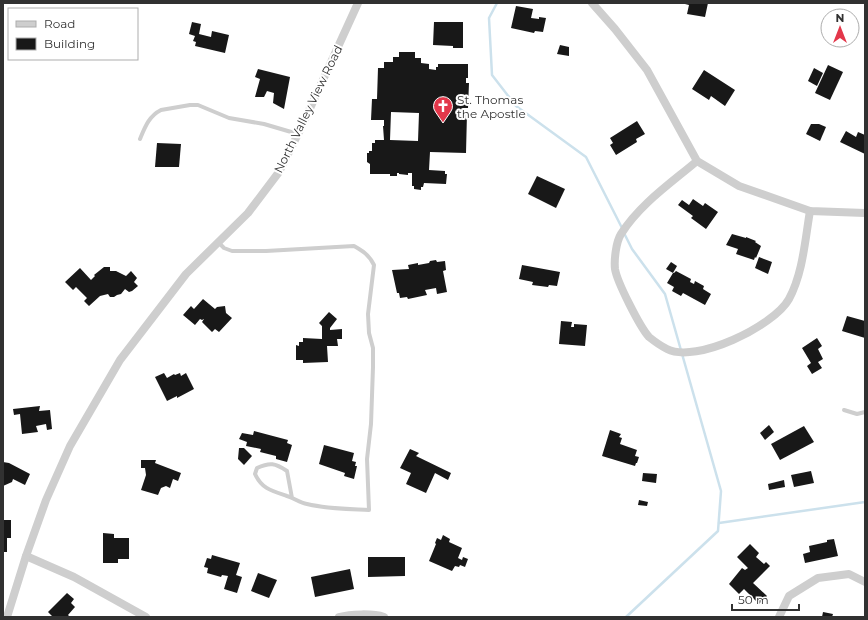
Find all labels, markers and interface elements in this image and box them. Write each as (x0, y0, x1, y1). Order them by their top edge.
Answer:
legend (8, 8, 138, 60)
north arrow (820, 8, 860, 48)
text: N (836, 11, 844, 25)
text: Road (44, 16, 75, 31)
text: Building (44, 36, 95, 51)
street label: North Valley View Road (271, 43, 345, 175)
place label: St. Thomas the Apostle (457, 92, 526, 121)
church icon: St. Thomas the Apostle (432, 95, 454, 123)
scale bar (732, 586, 799, 612)
text: 50 m (738, 592, 769, 607)

